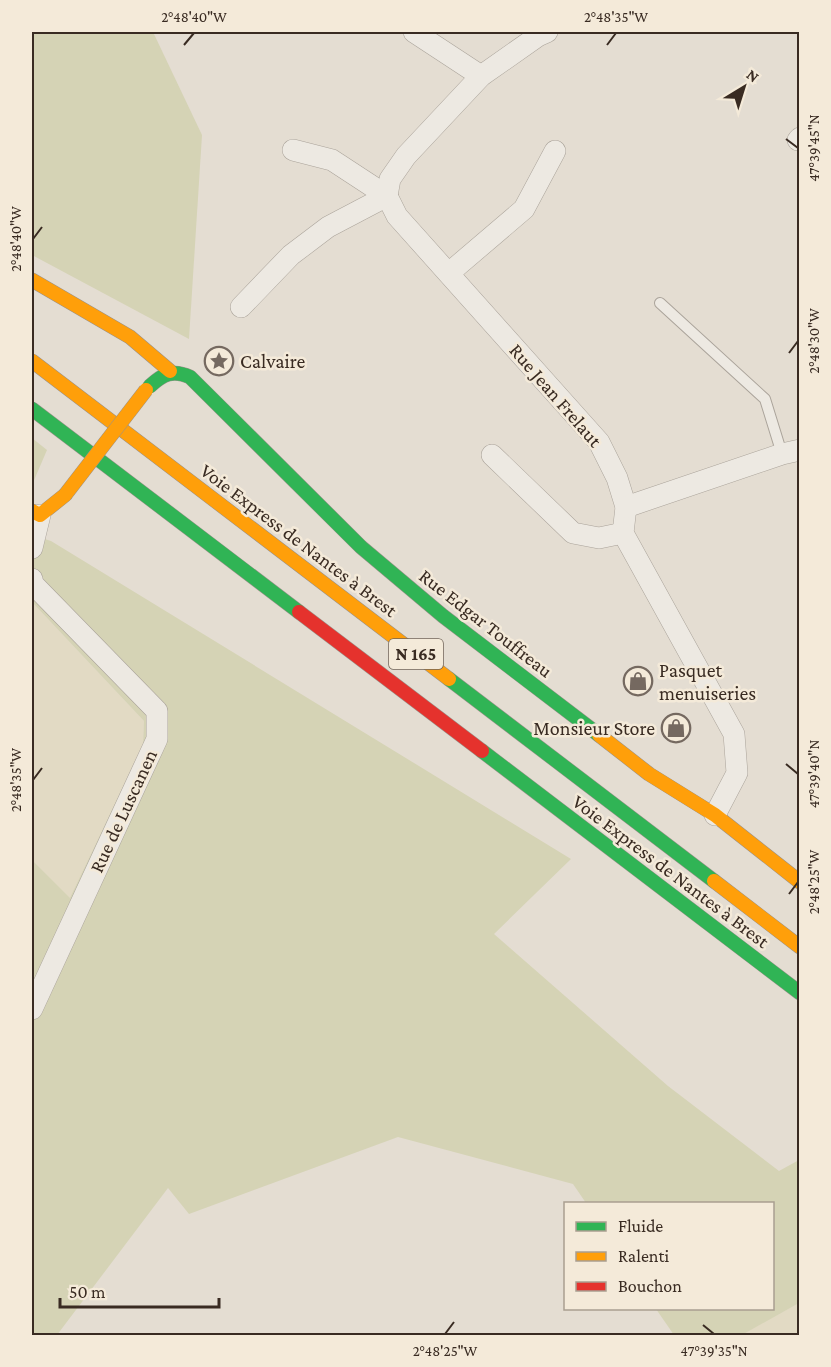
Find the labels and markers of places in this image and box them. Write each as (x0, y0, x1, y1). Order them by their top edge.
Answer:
place icon: Calvaire (203, 345, 235, 377)
place label: Calvaire (240, 350, 305, 372)
place label: Pasquet menuiseries (659, 659, 756, 704)
shop icon: Pasquet menuiseries (622, 665, 654, 697)
shop icon: Monsieur Store (660, 712, 692, 744)
place label: Monsieur Store (533, 717, 655, 739)

